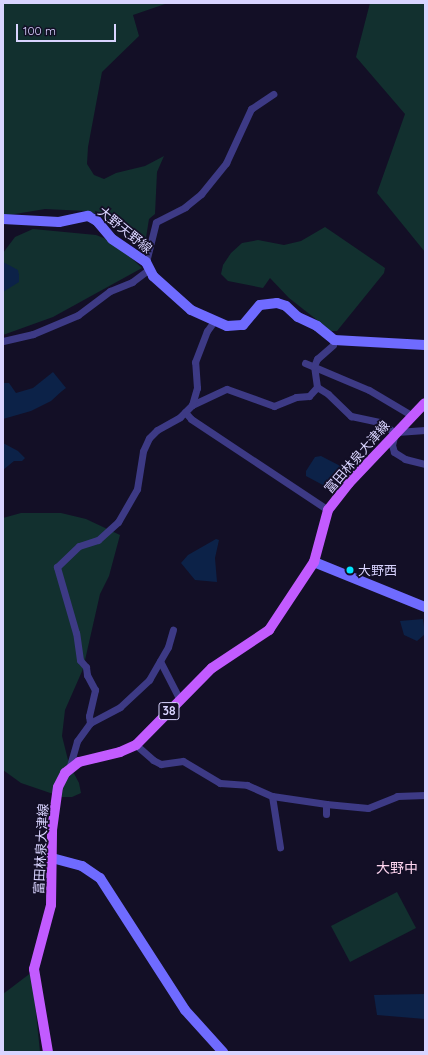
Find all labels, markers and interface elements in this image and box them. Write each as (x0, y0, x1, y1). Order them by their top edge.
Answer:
scale bar (18, 16, 118, 42)
text: 100 m (23, 23, 56, 38)
street label: 大野天野線 (95, 203, 155, 257)
street label: 富田林泉大津線 (321, 418, 393, 496)
place label: 大野西 (358, 562, 397, 578)
marker: 大野西 (345, 565, 355, 575)
road number: 38 (158, 701, 180, 721)
street label: 富田林泉大津線 (31, 803, 51, 895)
district label: 大野中 (376, 860, 418, 876)

